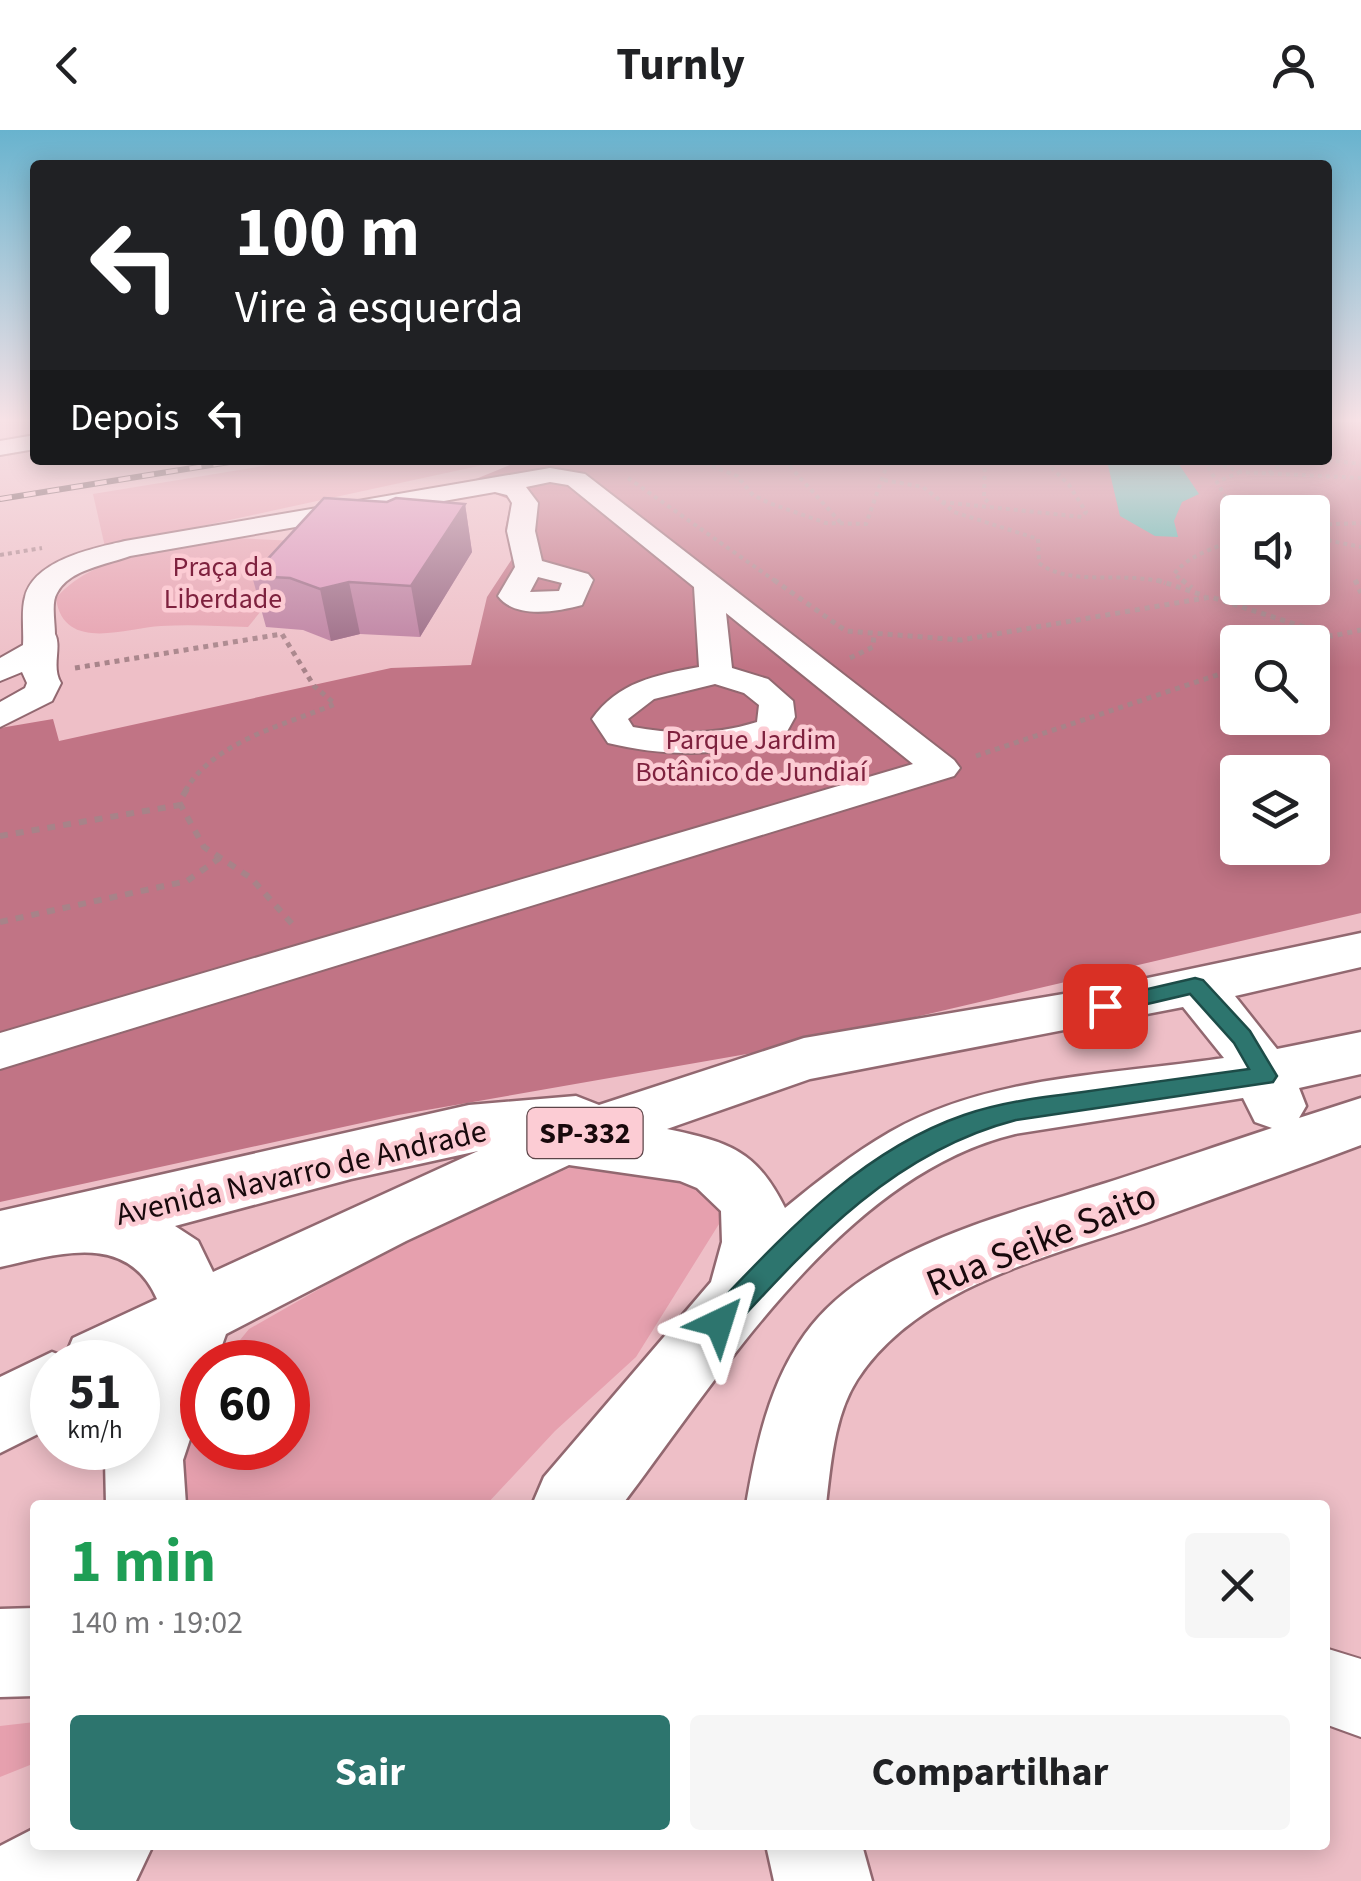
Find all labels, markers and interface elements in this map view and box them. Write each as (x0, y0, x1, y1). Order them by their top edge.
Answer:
text: Turnly (616, 33, 745, 97)
icon: back (40, 38, 95, 93)
icon: person (1266, 38, 1321, 93)
text: 100 m (235, 183, 420, 283)
icon: left (70, 200, 200, 330)
text: Vire à esquerda (235, 276, 523, 340)
icon: left (199, 390, 254, 445)
text: Depois (70, 391, 179, 445)
map controls (1220, 495, 1330, 865)
button: sound (1220, 495, 1330, 605)
park label: Praça da Liberdade (164, 547, 282, 619)
button: search (1220, 625, 1330, 735)
park label: Parque Jardim Botânico de Jundiaí (635, 720, 868, 792)
button: layers (1220, 755, 1330, 865)
pin (1063, 964, 1148, 1049)
icon: arrive (1078, 979, 1133, 1034)
street label: Avenida Navarro de Andrade (111, 1108, 491, 1238)
road number: SP-332 (528, 1108, 642, 1158)
street label: Rua Seike Saito (918, 1169, 1165, 1311)
position arrow (667, 1271, 771, 1375)
speed limit sign: 60 (180, 1340, 310, 1470)
text: 51 (69, 1357, 121, 1428)
text: km/h (67, 1412, 123, 1448)
text: 1 min (70, 1520, 216, 1605)
button: close (1185, 1533, 1290, 1638)
text: 140 m · 19:02 (70, 1600, 243, 1646)
button: Sair (70, 1715, 670, 1830)
button: Compartilhar (690, 1715, 1290, 1830)

